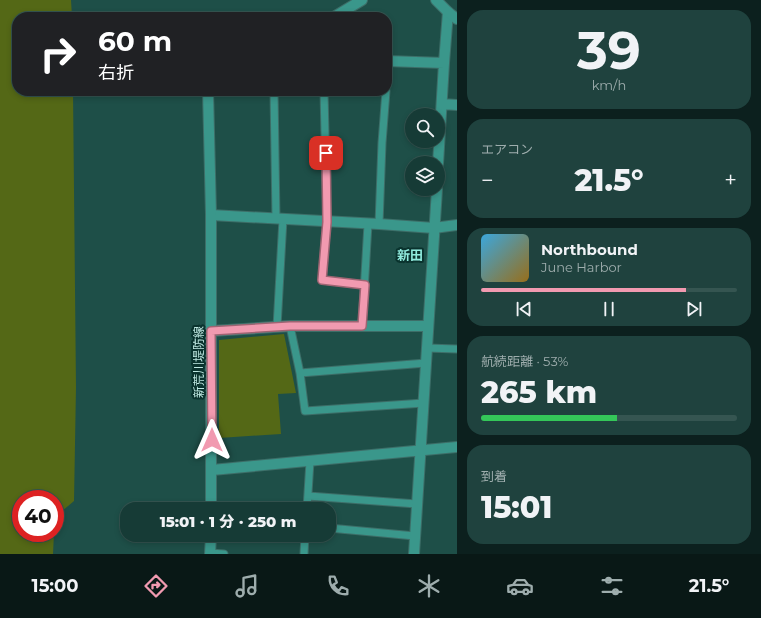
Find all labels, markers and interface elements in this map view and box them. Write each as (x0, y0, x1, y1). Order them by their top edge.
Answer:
text: 39 (577, 19, 641, 82)
text: 60 m (98, 24, 172, 58)
icon: right (32, 28, 84, 80)
text: 右折 (98, 62, 134, 84)
text: km/h (592, 77, 626, 93)
map controls (405, 108, 445, 196)
button: search (405, 108, 445, 148)
pin (309, 136, 343, 170)
text: エアコン (481, 141, 533, 157)
icon: arrive (315, 142, 337, 164)
button: layers (405, 156, 445, 196)
text: 21.5° (574, 162, 644, 199)
text: − (481, 167, 494, 194)
text: + (724, 167, 737, 194)
text: Northbound (541, 240, 638, 259)
district label: 新田 (397, 247, 423, 263)
text: June Harbor (541, 259, 622, 275)
icon: previous (513, 298, 535, 320)
icon: pause (598, 298, 620, 320)
icon: next (683, 298, 705, 320)
street label: 新荒川堤防線 (191, 326, 206, 398)
text: 航続距離 · 53% (481, 353, 568, 369)
text: 265 km (481, 374, 597, 411)
position arrow (191, 419, 233, 461)
text: 到着 (481, 468, 507, 484)
text: 15:01 (481, 489, 552, 526)
speed limit sign: 40 (12, 490, 64, 542)
text: 15:01 · 1 分 · 250 m (160, 512, 296, 531)
icon: directions (142, 572, 170, 600)
icon: music (233, 572, 261, 600)
icon: phone (324, 572, 352, 600)
icon: climate (415, 572, 443, 600)
icon: car (506, 572, 534, 600)
icon: filters (598, 572, 626, 600)
text: 15:00 (32, 575, 79, 597)
text: 21.5° (689, 575, 729, 597)

